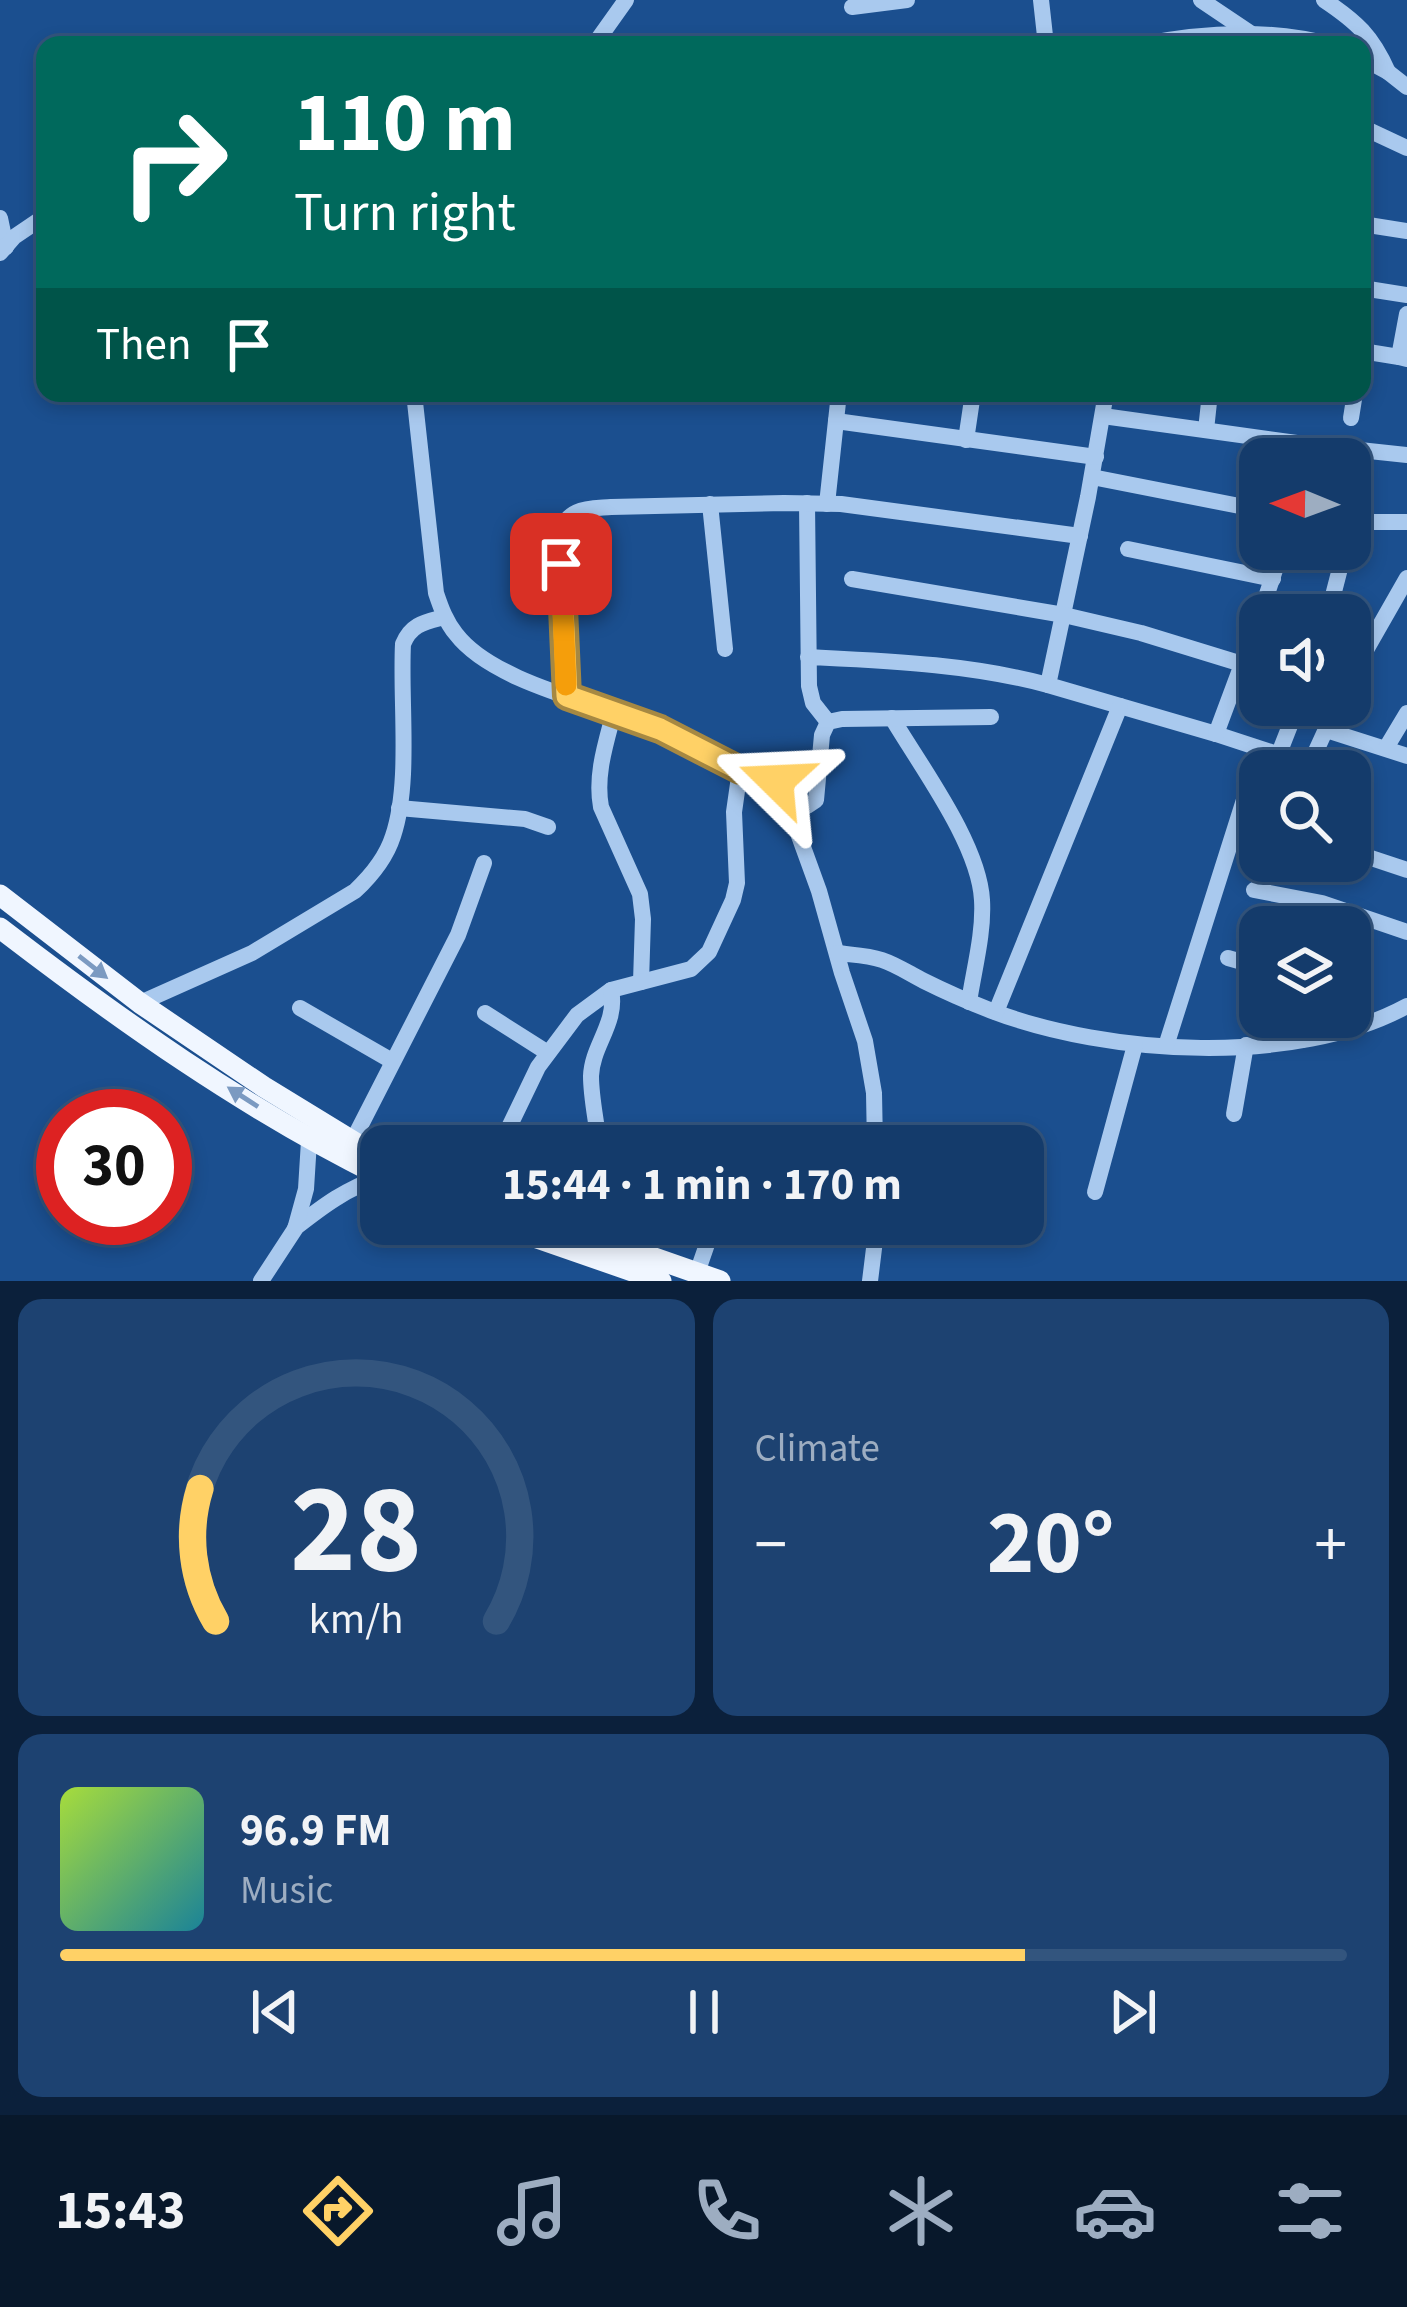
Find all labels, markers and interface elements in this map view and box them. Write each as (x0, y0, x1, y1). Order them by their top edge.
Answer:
text: 110 m (294, 64, 516, 184)
icon: right (96, 84, 252, 240)
text: Turn right (294, 175, 516, 252)
icon: arrive (216, 312, 282, 378)
text: Then (96, 313, 192, 377)
north arrow (1239, 438, 1371, 570)
map controls (1239, 438, 1371, 1038)
pin (510, 513, 612, 615)
icon: arrive (528, 531, 594, 597)
button: sound (1239, 594, 1371, 726)
position arrow (713, 718, 839, 844)
button: search (1239, 750, 1371, 882)
button: layers (1239, 906, 1371, 1038)
one-way arrow (77, 954, 108, 979)
one-way arrow (227, 1087, 259, 1109)
speed limit sign: 30 (36, 1089, 192, 1245)
text: 15:44 · 1 min · 170 m (502, 1153, 902, 1217)
text: Climate (755, 1421, 880, 1477)
text: 28 (290, 1442, 422, 1620)
text: 20° (987, 1480, 1115, 1608)
text: − (755, 1498, 787, 1592)
text: + (1314, 1498, 1347, 1592)
text: km/h (309, 1588, 404, 1649)
text: 96.9 FM (240, 1799, 392, 1863)
text: Music (240, 1863, 333, 1919)
icon: previous (242, 1979, 308, 2045)
icon: pause (671, 1979, 737, 2045)
icon: next (1100, 1979, 1166, 2045)
icon: directions (296, 2169, 380, 2253)
icon: music (490, 2169, 574, 2253)
icon: phone (685, 2169, 769, 2253)
icon: climate (879, 2169, 963, 2253)
icon: car (1073, 2169, 1157, 2253)
icon: filters (1268, 2169, 1352, 2253)
text: 15:43 (55, 2173, 185, 2250)

